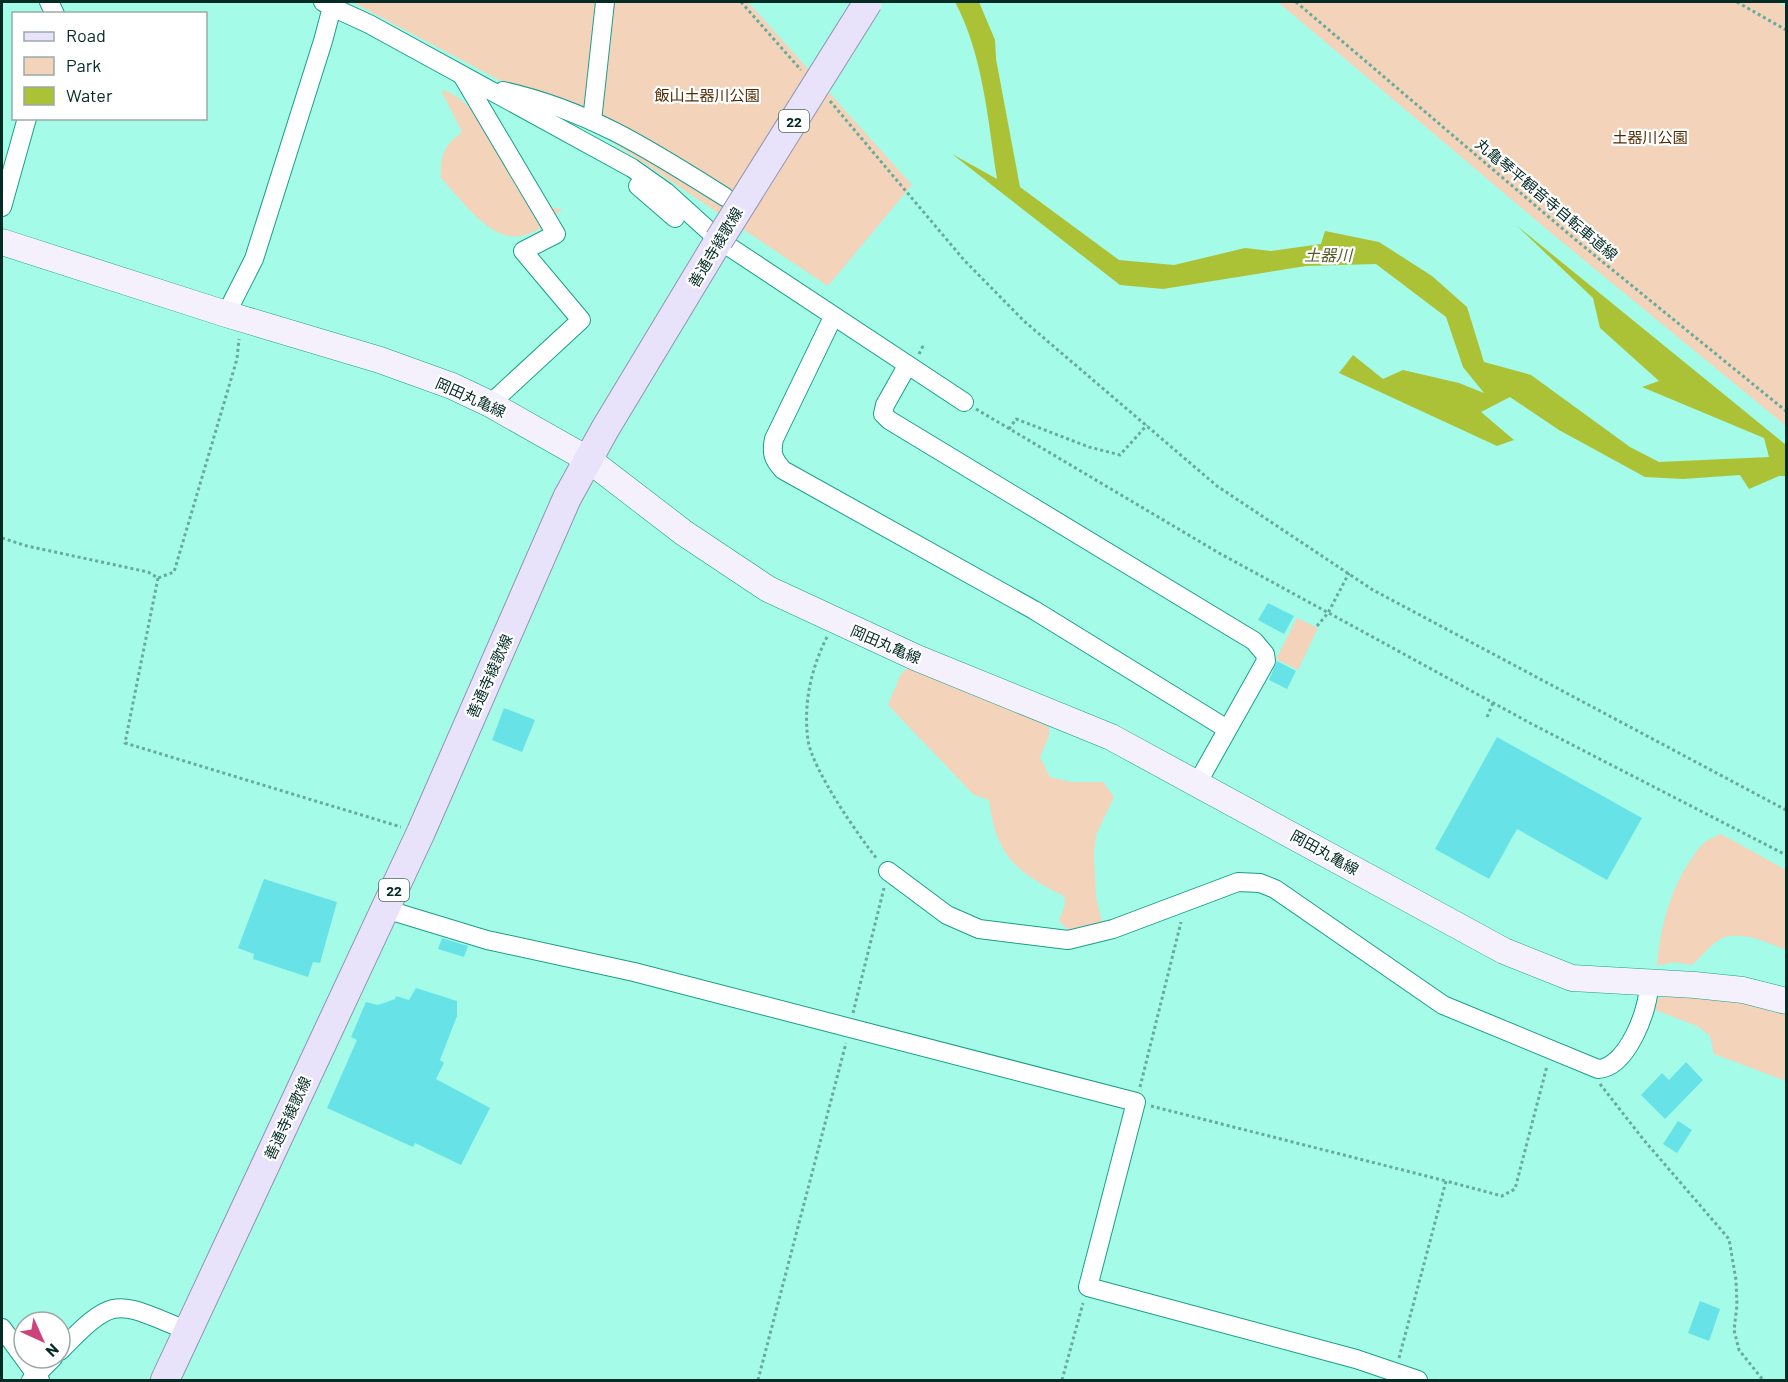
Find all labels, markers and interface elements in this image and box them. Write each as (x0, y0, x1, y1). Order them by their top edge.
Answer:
legend (12, 12, 207, 120)
text: Road (66, 24, 106, 46)
text: Park (66, 54, 101, 76)
text: Water (66, 84, 113, 106)
park label: 飯山土器川公園 (654, 86, 760, 104)
road number: 22 (779, 110, 809, 132)
park label: 土器川公園 (1612, 128, 1688, 146)
street label: 丸亀琴平観音寺自転車道線 (1472, 134, 1622, 264)
street label: 善通寺綾歌線 (684, 204, 746, 290)
water label: 土器川 (1304, 245, 1354, 264)
street label: 岡田丸亀線 (433, 374, 509, 420)
street label: 岡田丸亀線 (848, 621, 924, 667)
street label: 善通寺綾歌線 (462, 631, 516, 721)
street label: 岡田丸亀線 (1288, 826, 1362, 878)
road number: 22 (379, 879, 409, 901)
street label: 善通寺綾歌線 (260, 1073, 314, 1163)
north arrow (12, 1310, 72, 1370)
text: N (42, 1340, 63, 1361)

